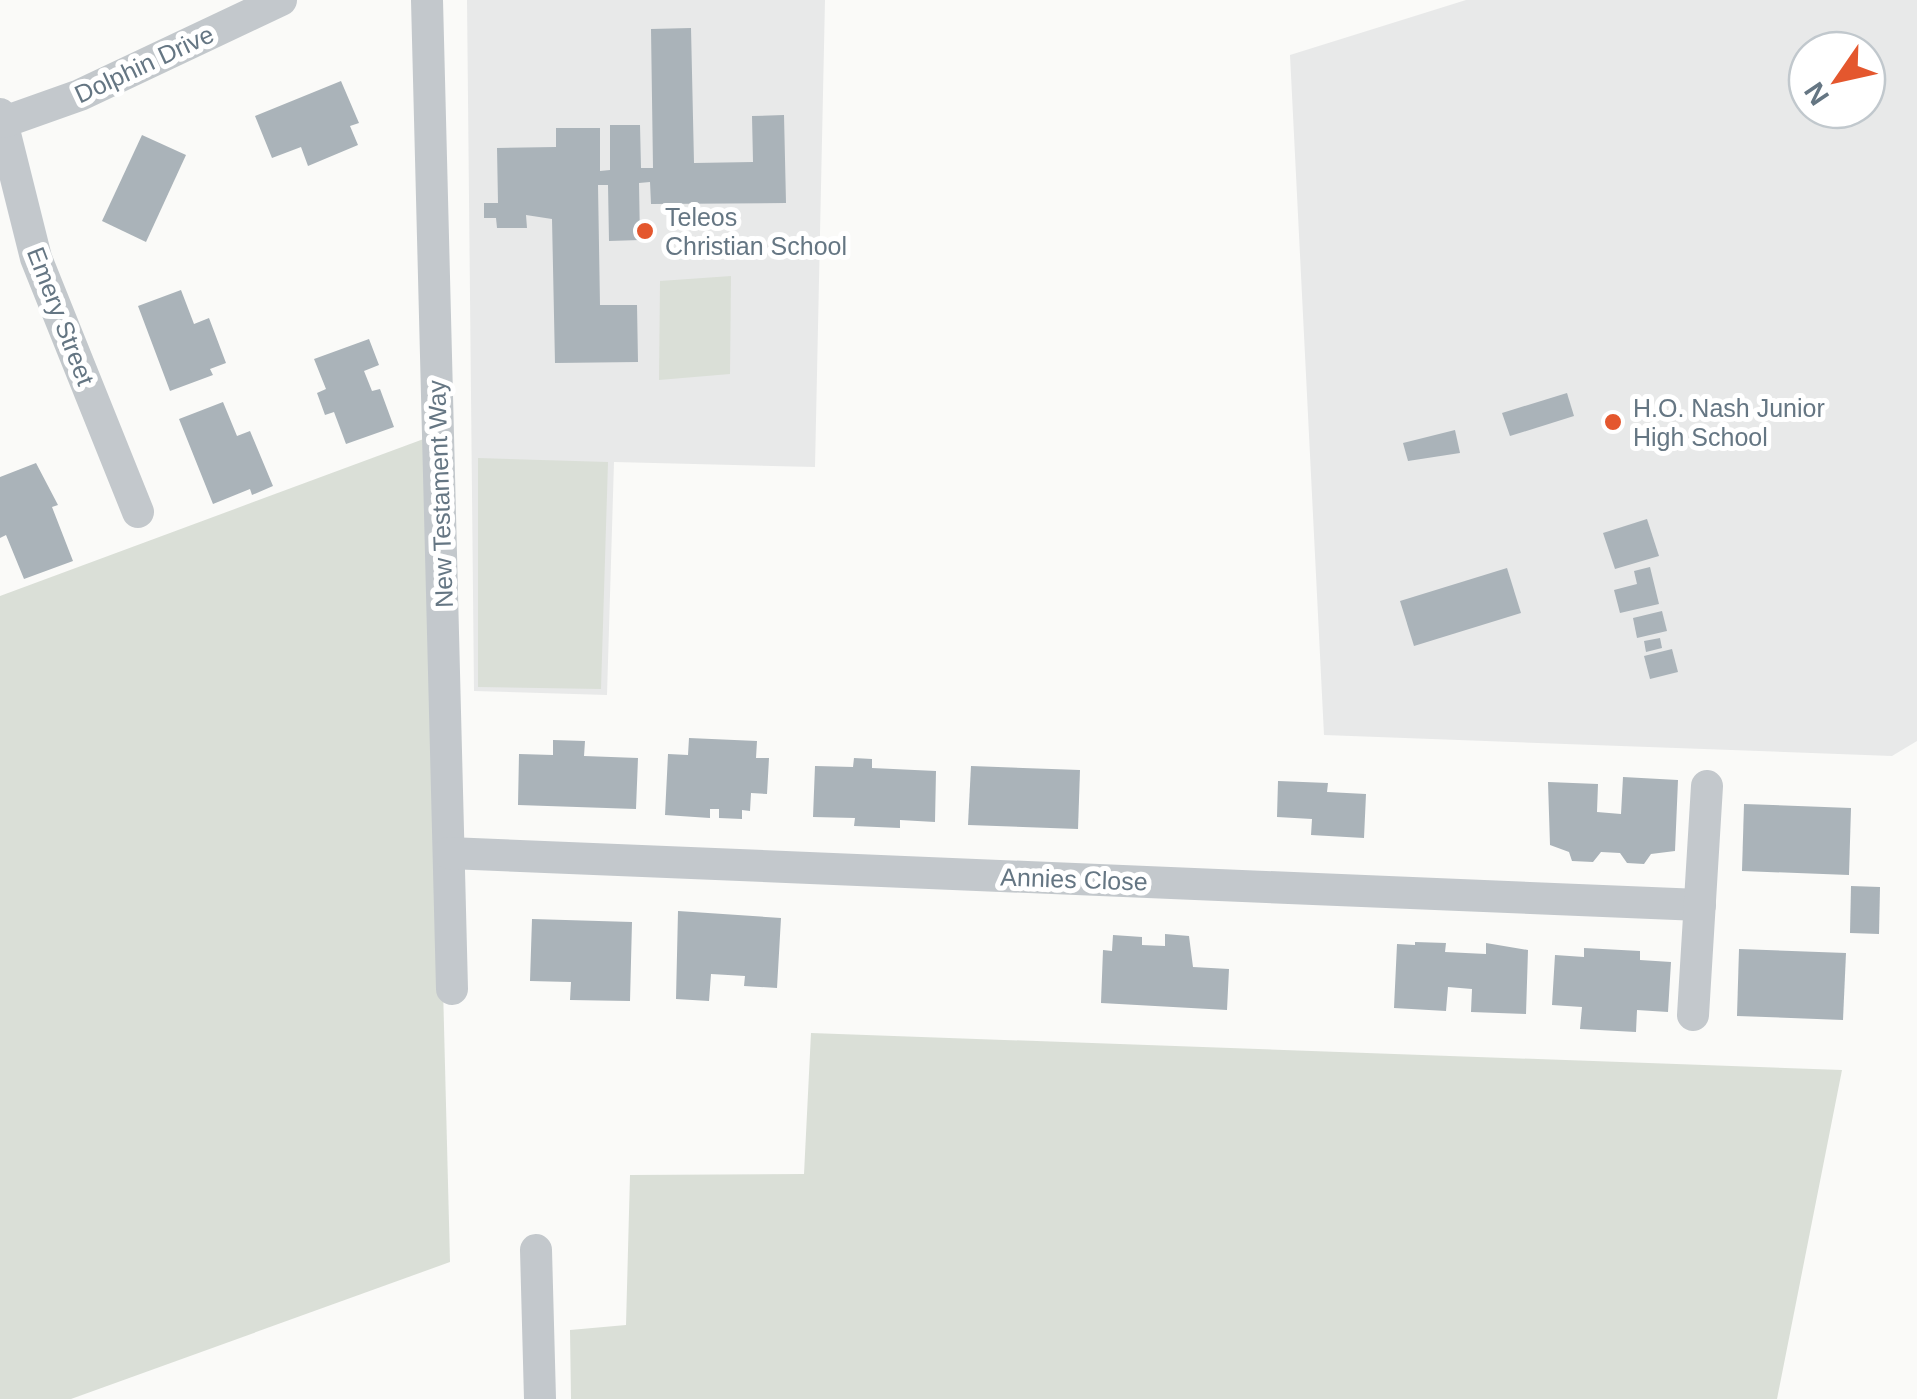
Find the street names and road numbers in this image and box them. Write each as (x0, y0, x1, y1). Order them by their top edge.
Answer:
street label: Dolphin Drive (70, 20, 218, 108)
street label: Emery Street (22, 243, 100, 389)
street label: New Testament Way (422, 379, 458, 608)
street label: Annies Close (1000, 862, 1148, 896)

